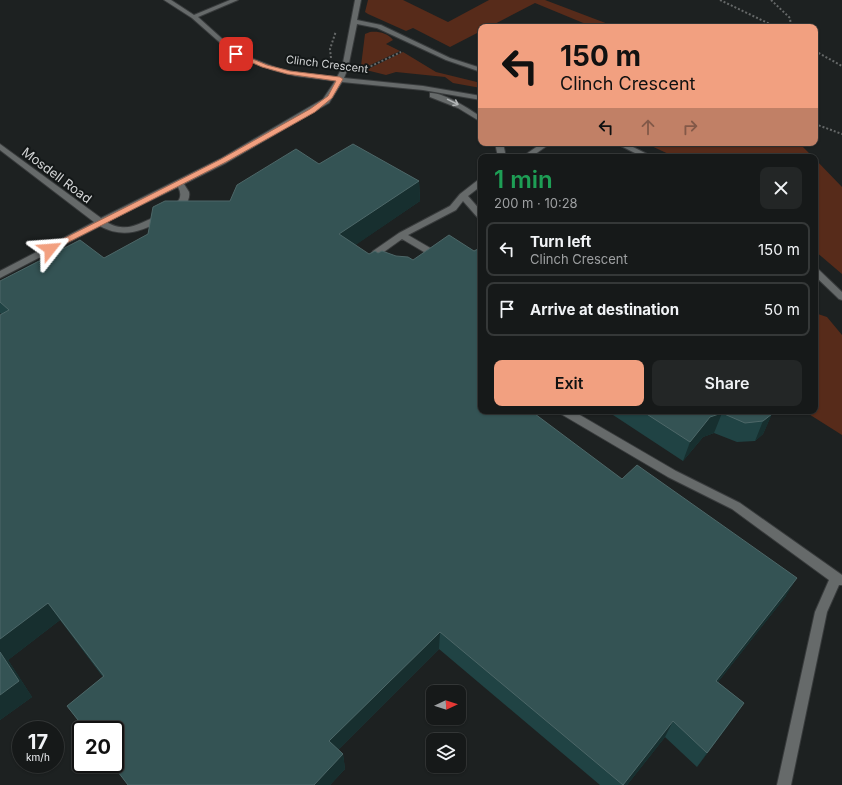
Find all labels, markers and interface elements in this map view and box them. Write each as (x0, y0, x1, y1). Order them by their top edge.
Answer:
pin (219, 37, 253, 71)
text: 150 m (560, 39, 641, 73)
icon: left (494, 40, 546, 92)
icon: arrive (225, 43, 247, 65)
street label: Clinch Crescent (285, 52, 369, 76)
text: Clinch Crescent (560, 73, 695, 94)
one-way arrow (447, 99, 459, 106)
icon: left (595, 116, 617, 138)
icon: ahead (637, 116, 659, 138)
icon: right (679, 116, 701, 138)
street label: Mosdell Road (19, 144, 95, 206)
text: 1 min (494, 165, 553, 194)
button: close (760, 167, 802, 209)
text: 200 m · 10:28 (494, 195, 578, 211)
position arrow (29, 228, 71, 270)
text: Turn left (530, 232, 591, 251)
icon: left (496, 238, 518, 260)
text: 150 m (758, 240, 800, 259)
text: Clinch Crescent (530, 251, 628, 267)
icon: arrive (496, 298, 518, 320)
text: Arrive at destination (530, 300, 679, 319)
text: 50 m (764, 300, 800, 319)
button: Exit (494, 360, 644, 406)
button: Share (652, 360, 802, 406)
north arrow (426, 685, 466, 725)
map controls (426, 685, 466, 773)
speed limit sign: 20 (72, 721, 124, 773)
text: 17 (28, 730, 48, 754)
button: layers (426, 733, 466, 773)
text: km/h (26, 751, 50, 763)

